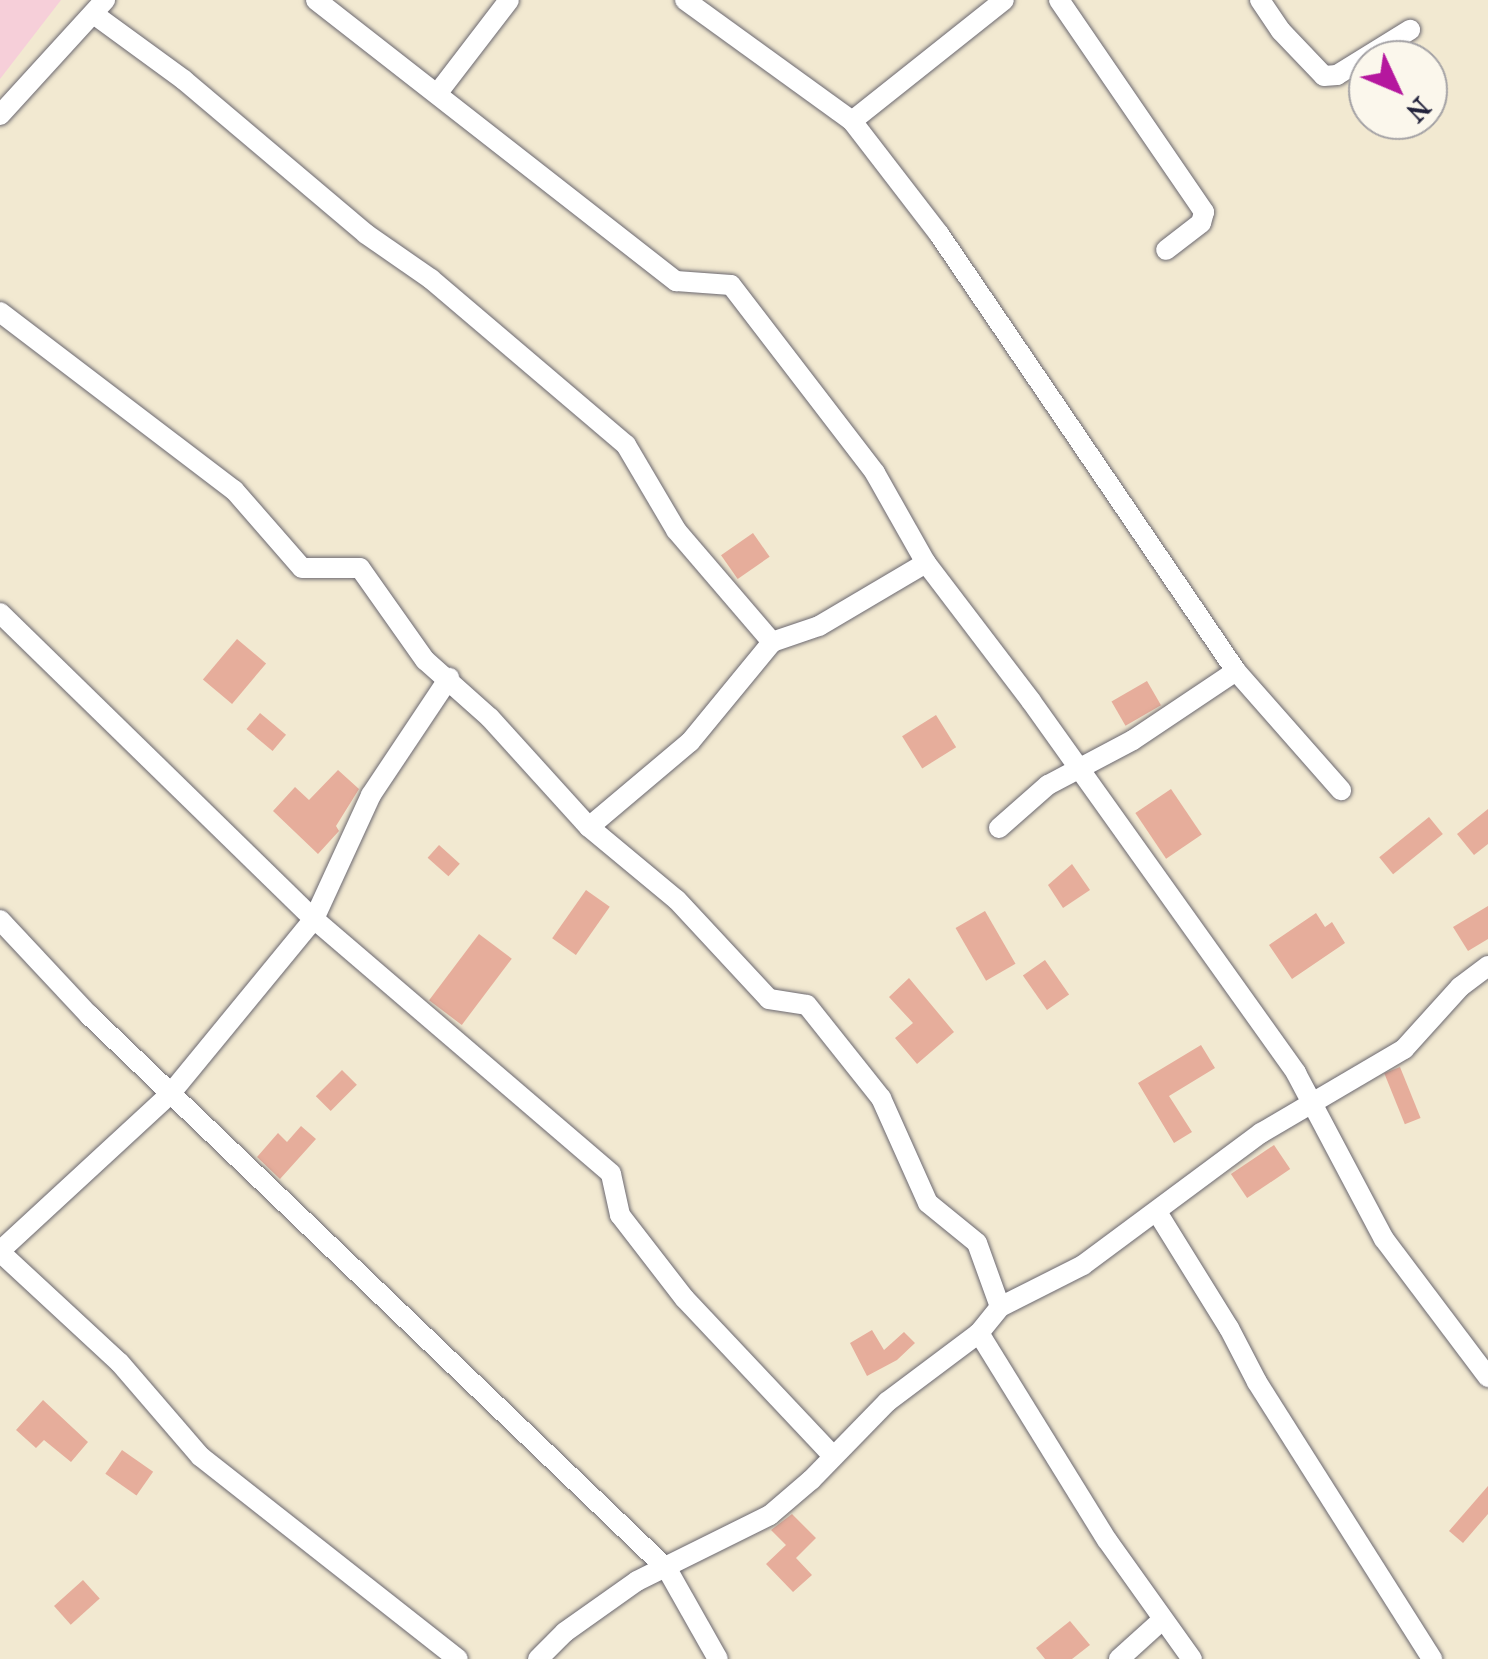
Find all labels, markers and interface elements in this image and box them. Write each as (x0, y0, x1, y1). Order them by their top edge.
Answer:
north arrow (1348, 40, 1448, 140)
text: N (1399, 91, 1438, 129)

